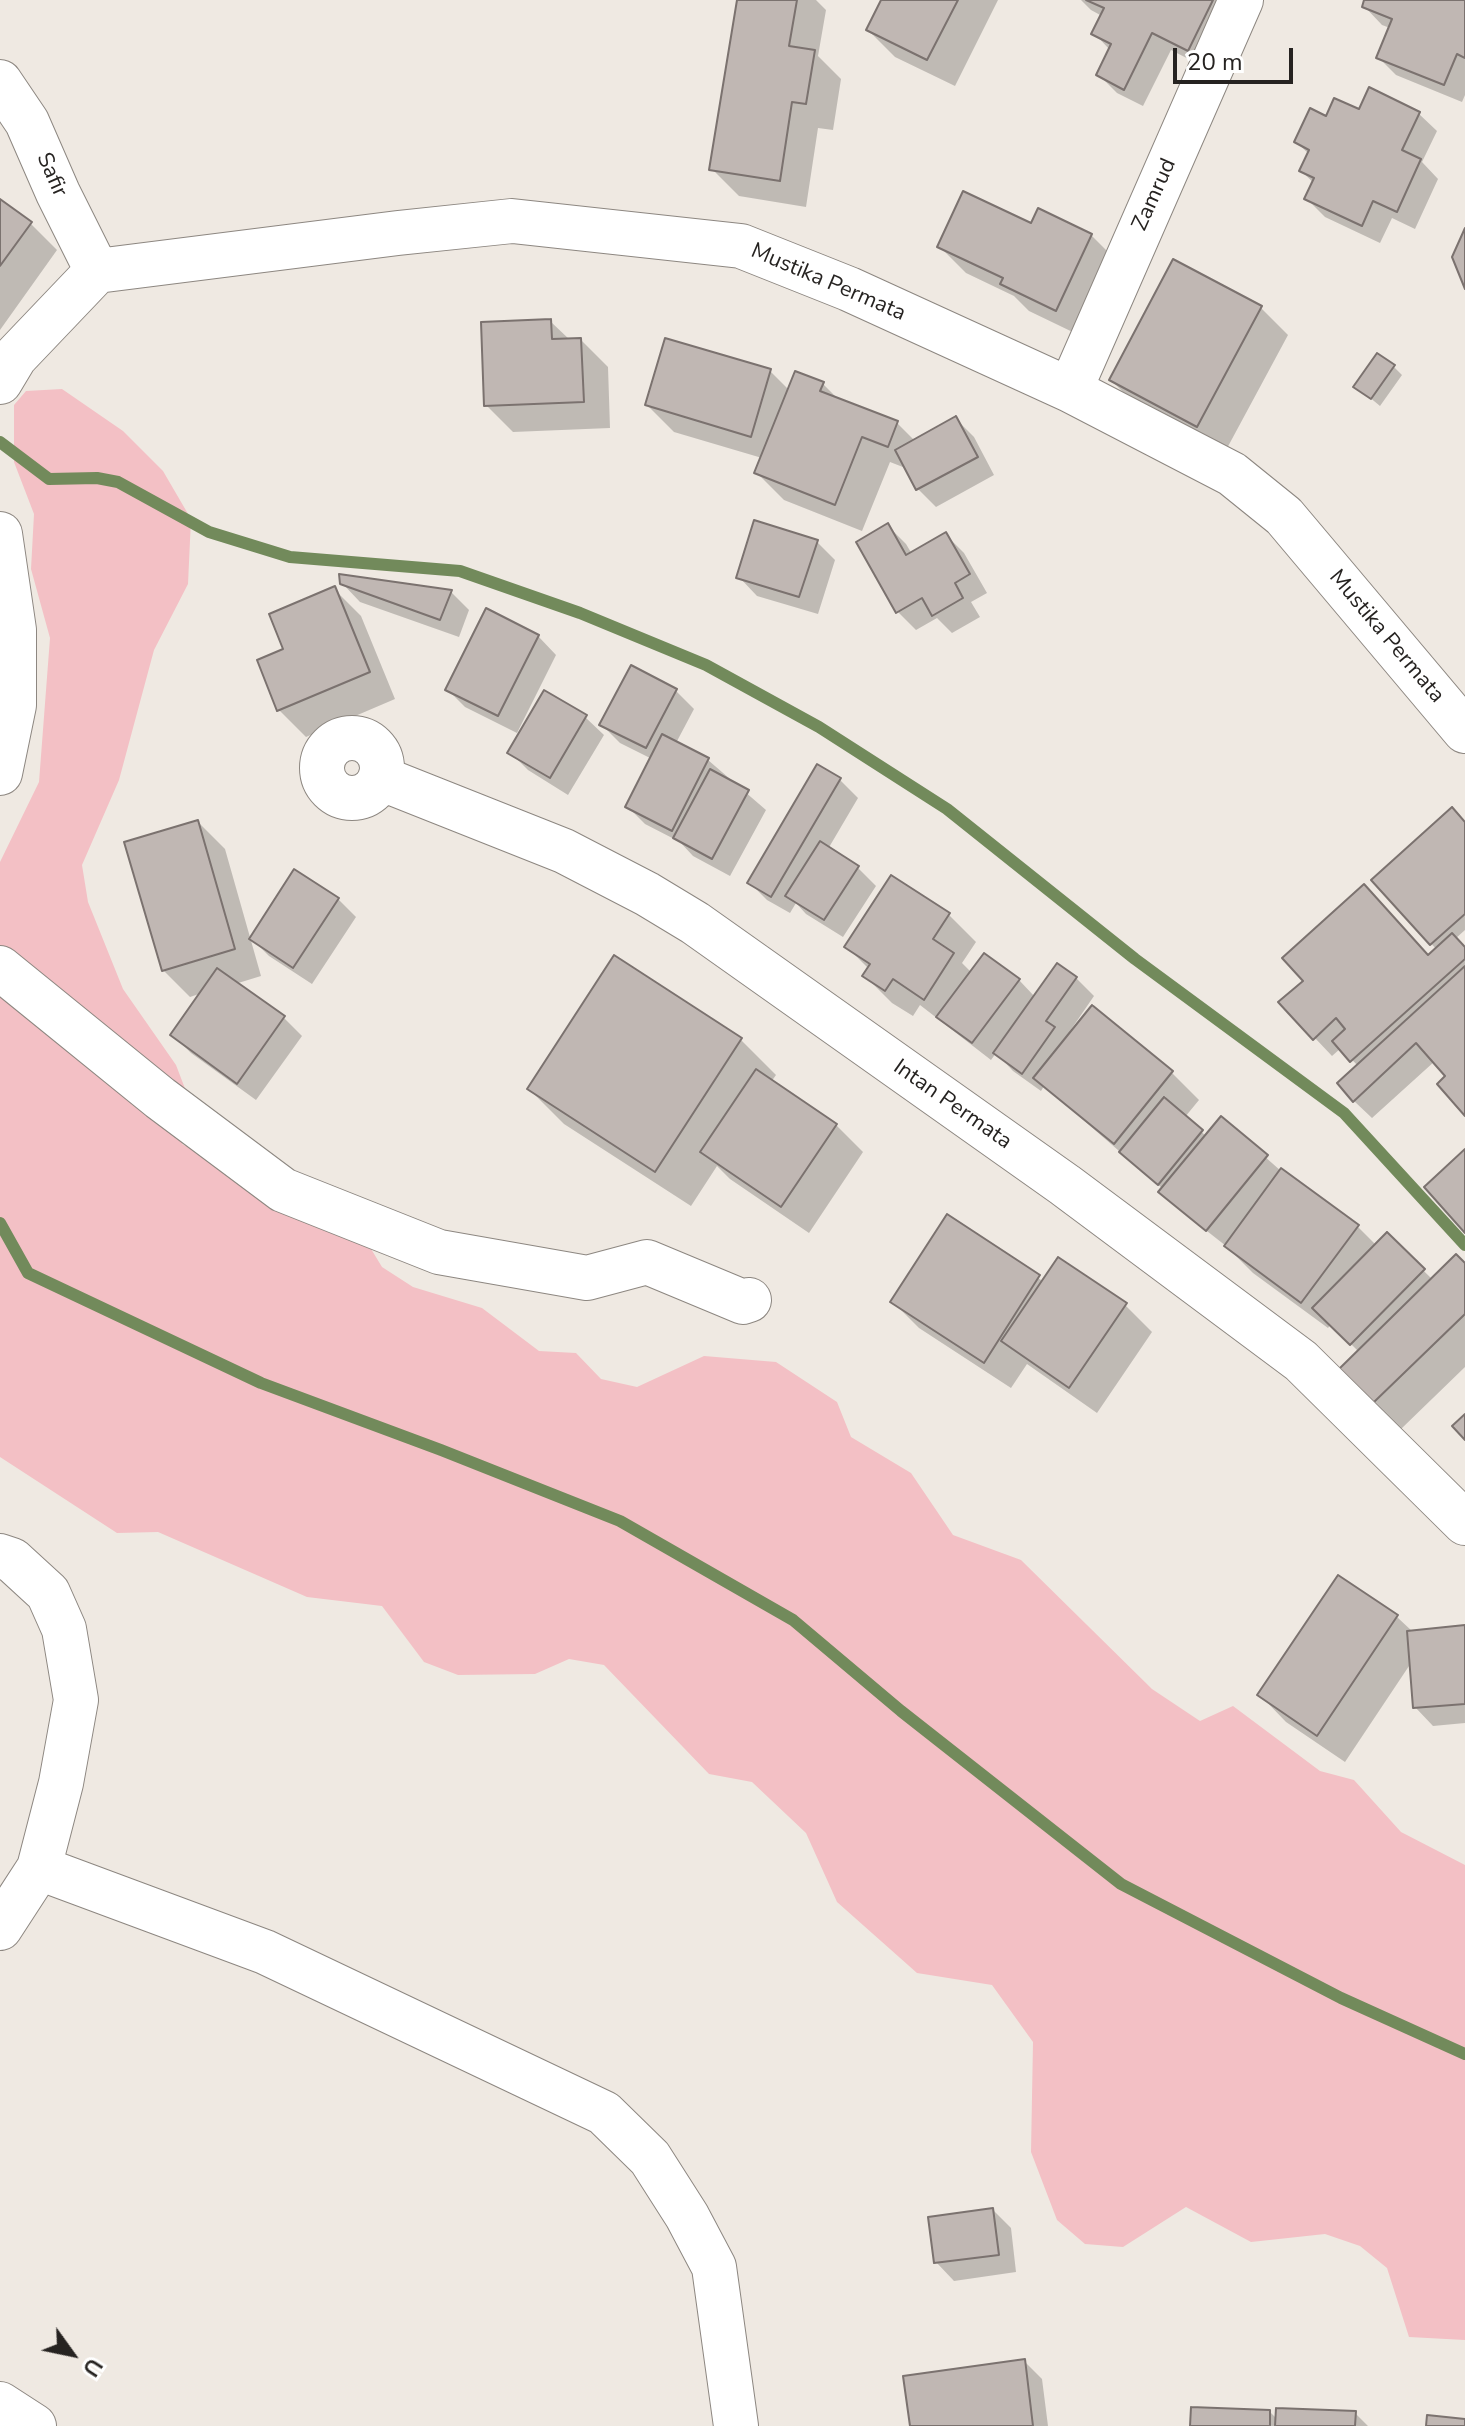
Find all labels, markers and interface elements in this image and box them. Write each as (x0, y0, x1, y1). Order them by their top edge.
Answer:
scale bar (1177, 32, 1297, 82)
text: 20 m (1187, 46, 1243, 78)
street label: Safir (30, 149, 72, 201)
street label: Zamrud (1127, 155, 1183, 235)
street label: Mustika Permata (747, 239, 909, 327)
street label: Mustika Permata (1323, 565, 1449, 709)
street label: Intan Permata (888, 1054, 1016, 1156)
north arrow (32, 2314, 112, 2394)
text: U (75, 2352, 109, 2382)

